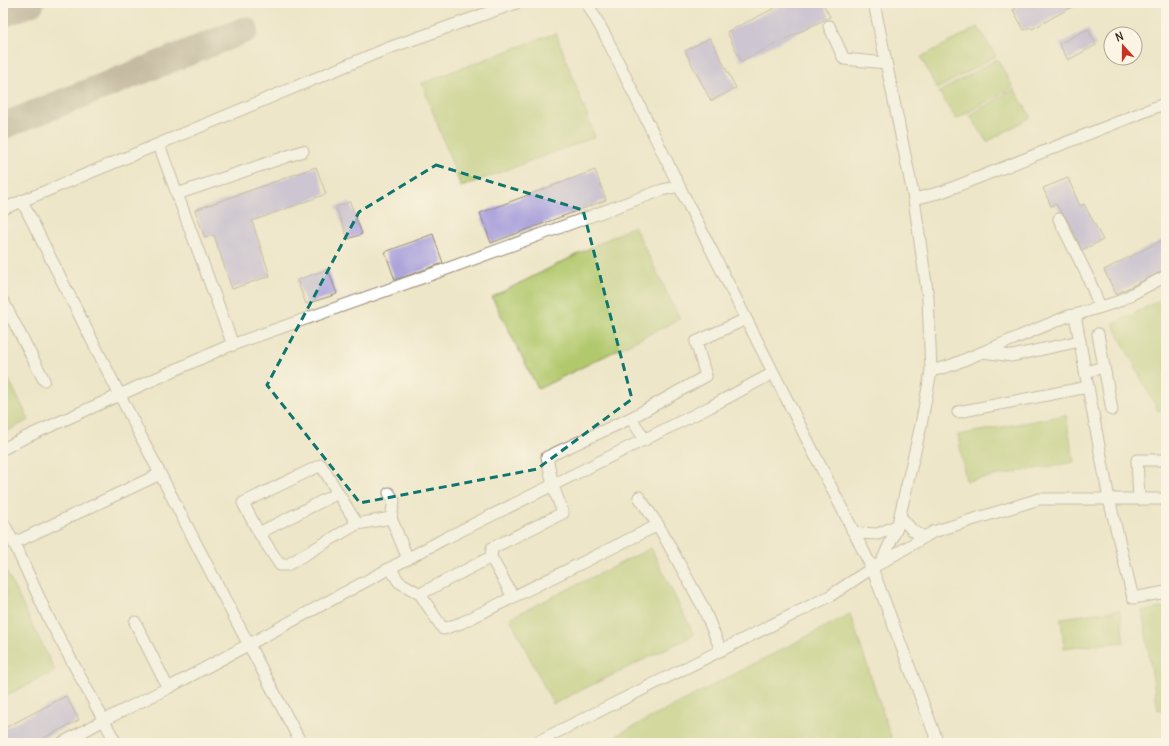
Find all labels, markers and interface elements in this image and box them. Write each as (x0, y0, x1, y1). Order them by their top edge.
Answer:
north arrow (1103, 26, 1143, 66)
text: N (1113, 29, 1125, 45)

